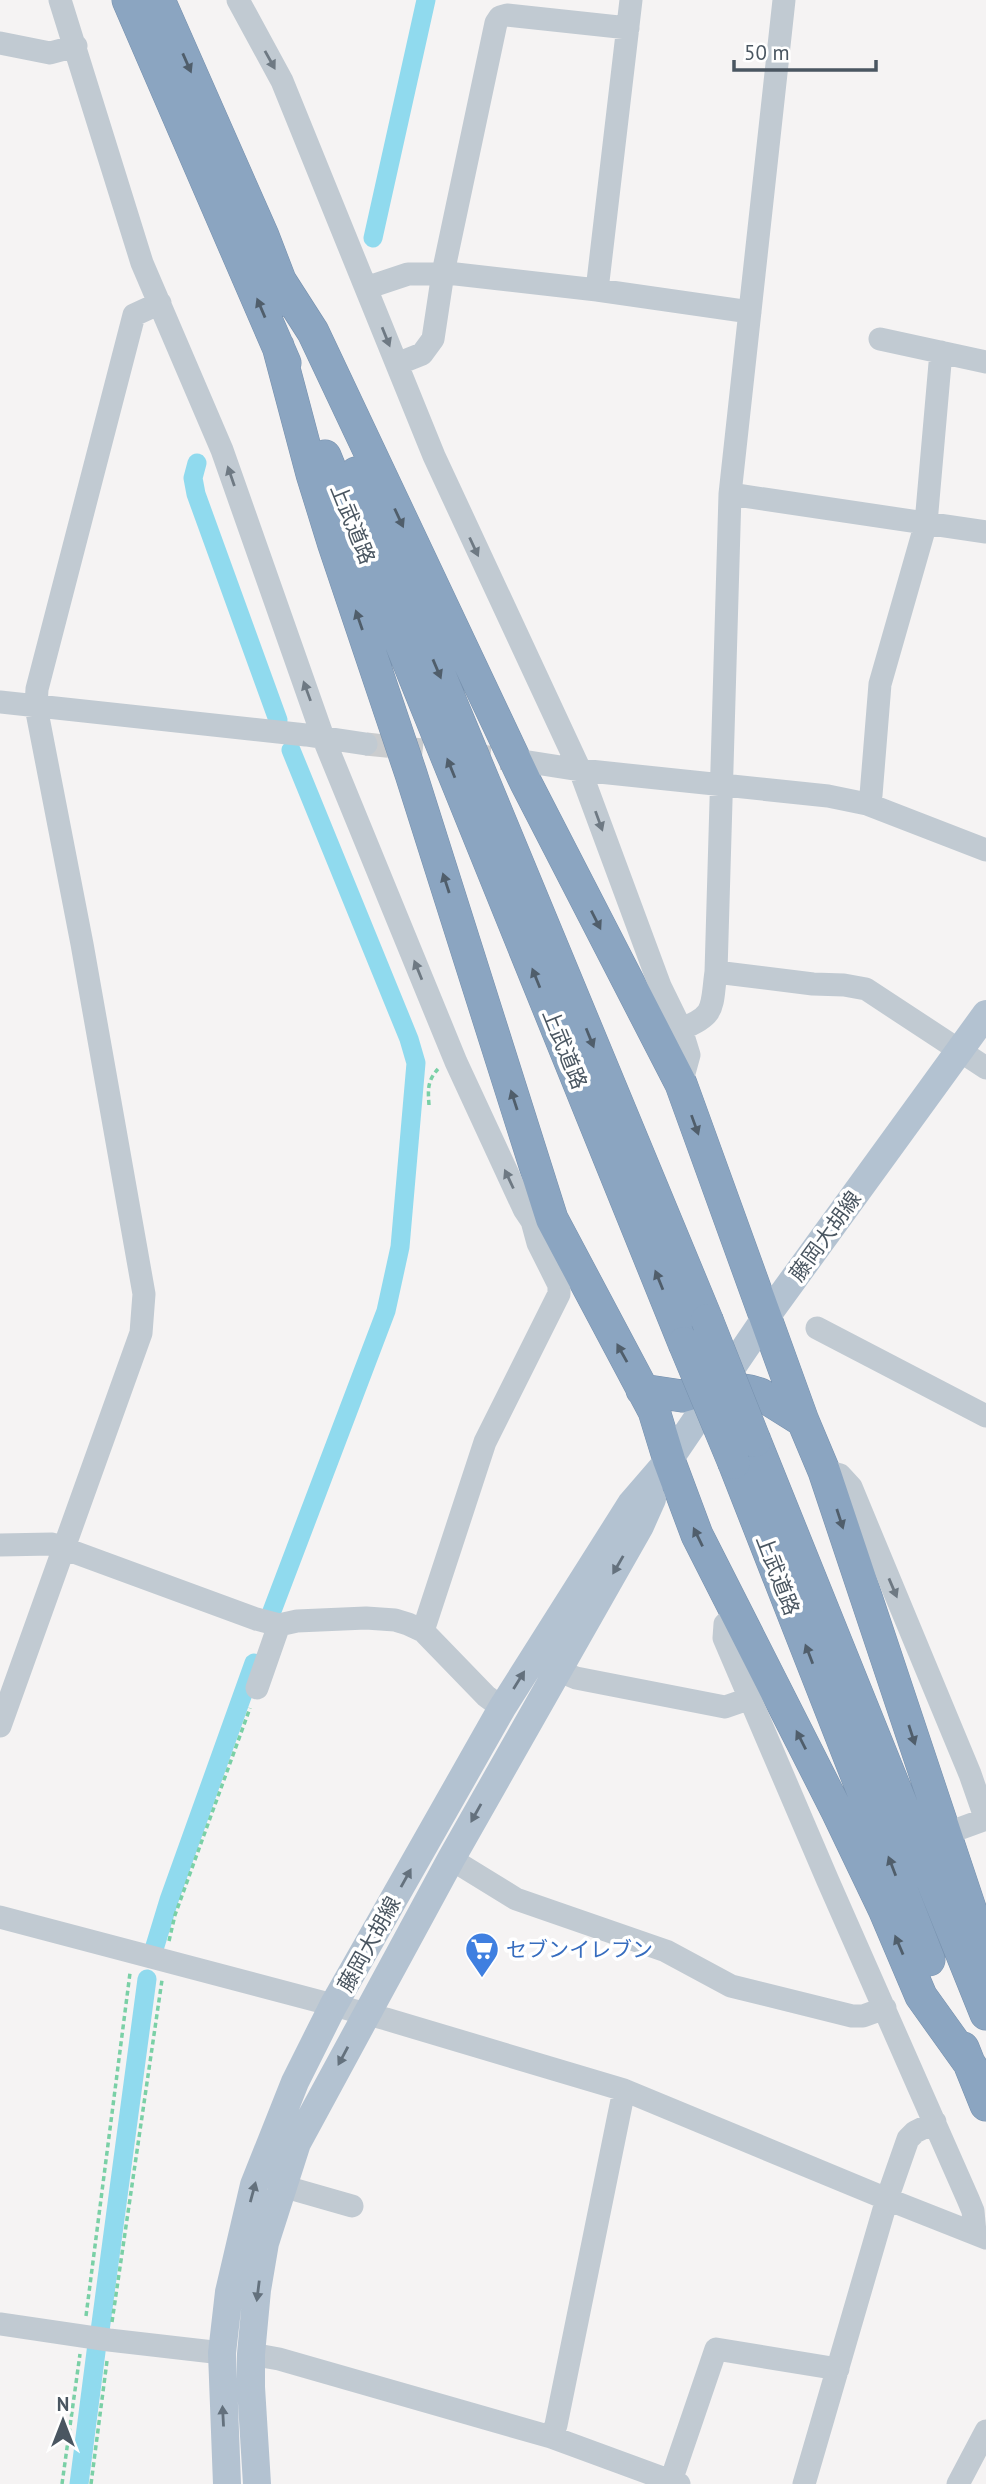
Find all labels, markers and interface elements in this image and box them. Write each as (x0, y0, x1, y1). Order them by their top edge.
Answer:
scale bar (734, 28, 876, 72)
text: 50 m (744, 39, 790, 66)
one-way arrow (265, 50, 276, 70)
one-way arrow (182, 52, 193, 73)
one-way arrow (256, 297, 267, 318)
one-way arrow (381, 327, 392, 348)
one-way arrow (225, 466, 236, 487)
street label: 上武道路 (325, 480, 381, 568)
one-way arrow (393, 508, 405, 528)
one-way arrow (469, 537, 480, 557)
one-way arrow (353, 610, 364, 631)
one-way arrow (432, 659, 443, 680)
one-way arrow (301, 680, 312, 701)
one-way arrow (445, 757, 456, 778)
one-way arrow (594, 810, 605, 831)
one-way arrow (440, 872, 450, 893)
one-way arrow (591, 910, 602, 930)
one-way arrow (413, 960, 424, 981)
one-way arrow (531, 968, 542, 989)
street label: 上武道路 (537, 1005, 593, 1093)
one-way arrow (584, 1028, 596, 1048)
one-way arrow (509, 1089, 519, 1110)
one-way arrow (690, 1114, 701, 1135)
one-way arrow (504, 1169, 515, 1189)
street label: 藤岡大胡線 (783, 1186, 867, 1286)
one-way arrow (653, 1270, 664, 1291)
one-way arrow (616, 1344, 628, 1363)
one-way arrow (835, 1509, 846, 1530)
one-way arrow (693, 1527, 704, 1547)
street label: 上武道路 (750, 1531, 806, 1619)
one-way arrow (611, 1556, 624, 1575)
one-way arrow (887, 1578, 899, 1598)
one-way arrow (803, 1644, 814, 1665)
one-way arrow (513, 1671, 526, 1690)
one-way arrow (907, 1725, 917, 1746)
one-way arrow (795, 1730, 806, 1750)
one-way arrow (470, 1804, 482, 1823)
one-way arrow (886, 1856, 897, 1877)
one-way arrow (400, 1868, 412, 1887)
street label: 藤岡大胡線 (332, 1892, 406, 1996)
supermarket icon: セブンイレブン (463, 1930, 501, 1979)
one-way arrow (894, 1934, 905, 1955)
place label: セブンイレブン (506, 1936, 653, 1963)
one-way arrow (337, 2046, 349, 2065)
one-way arrow (248, 2180, 259, 2202)
one-way arrow (252, 2280, 263, 2302)
north arrow (28, 2386, 98, 2456)
text: N (57, 2392, 69, 2416)
one-way arrow (218, 2405, 229, 2427)

